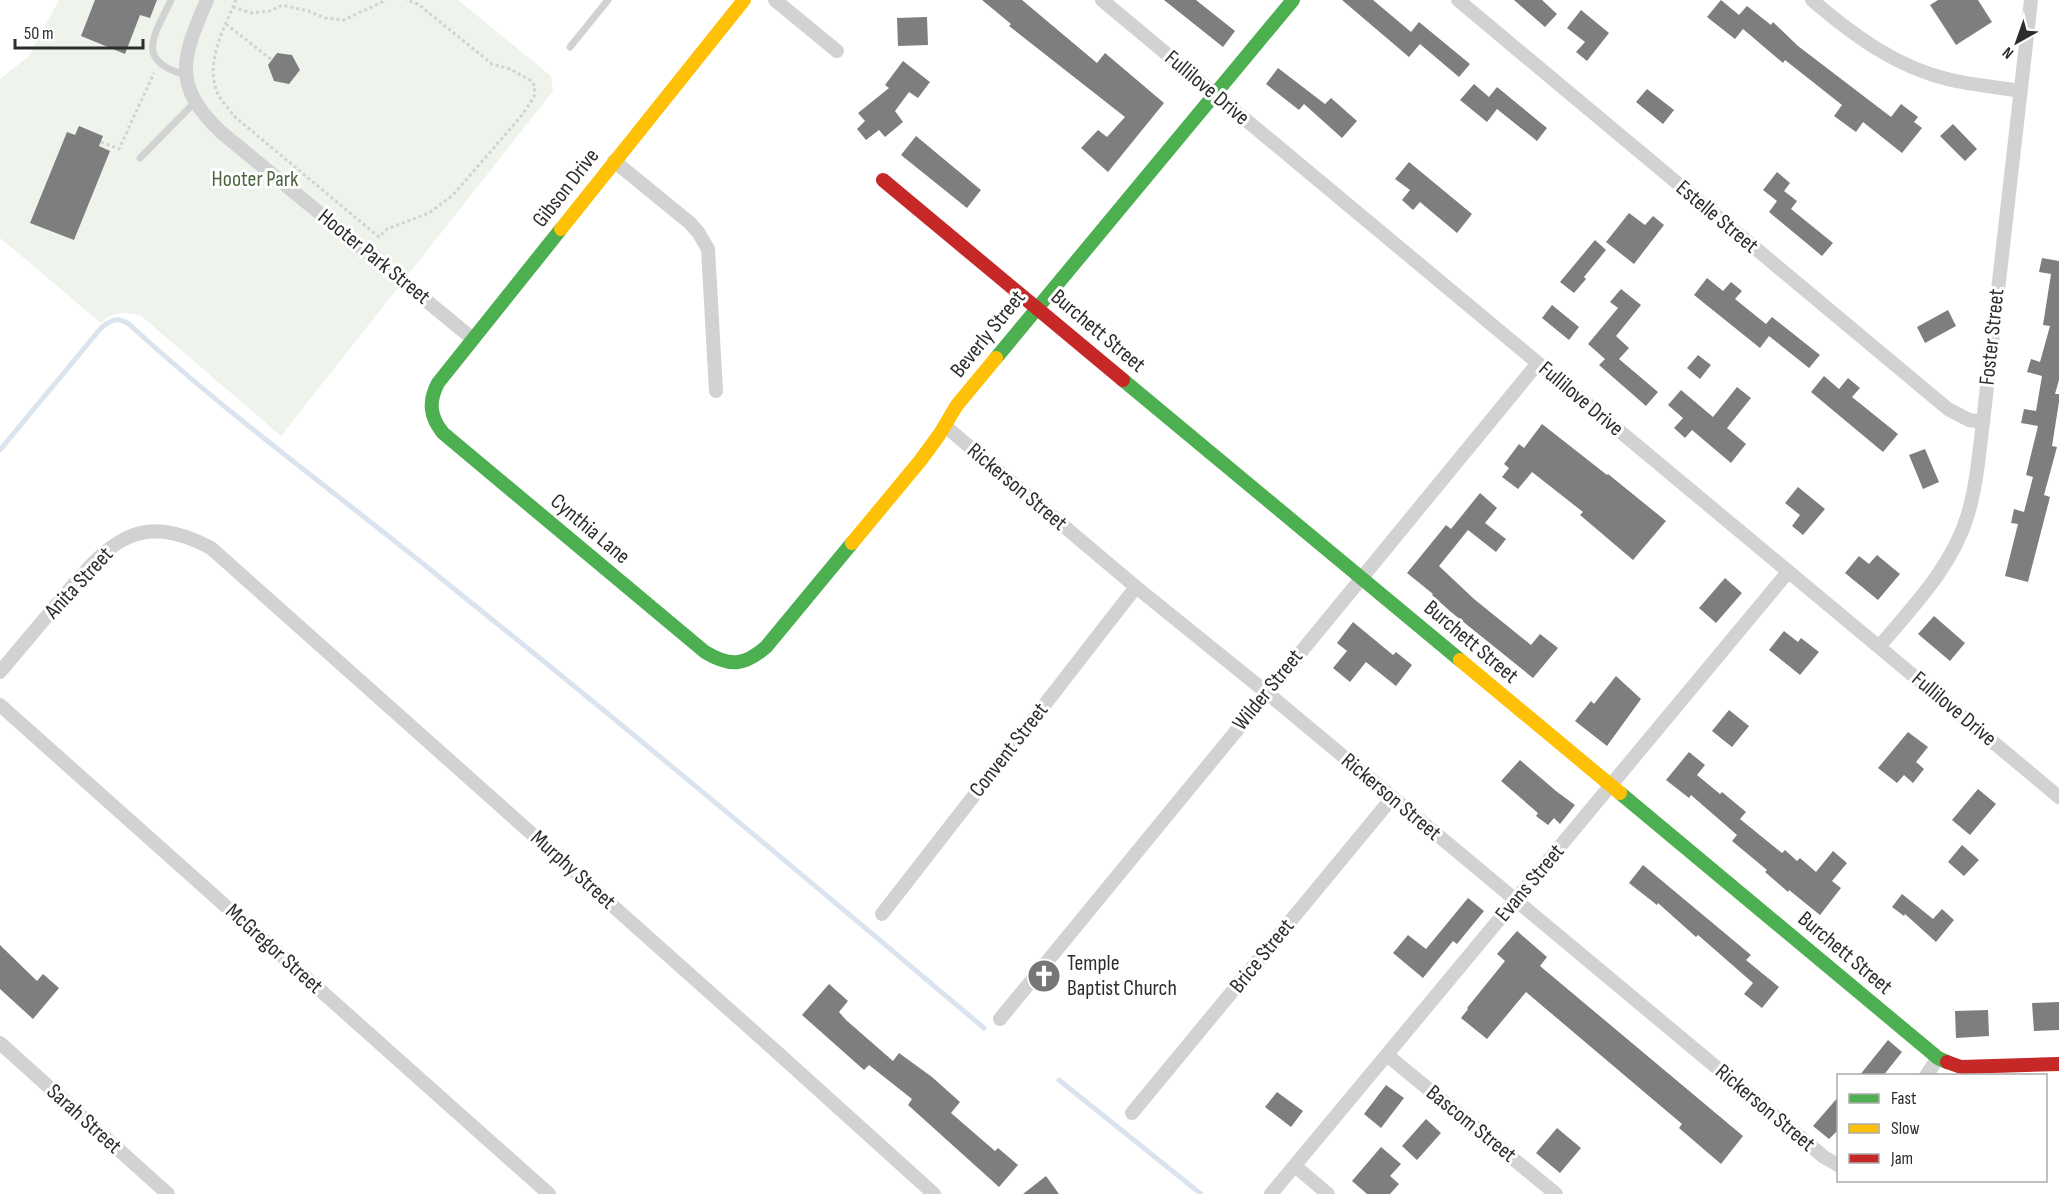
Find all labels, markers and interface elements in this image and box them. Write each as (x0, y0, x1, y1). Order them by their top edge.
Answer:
scale bar (15, 12, 142, 50)
north arrow (1987, 12, 2047, 72)
text: 50 m (24, 23, 54, 44)
text: N (1999, 42, 2018, 62)
street label: Fullilove Drive (1159, 45, 1255, 131)
street label: Gibson Drive (527, 143, 605, 233)
park label: Hooter Park (212, 166, 299, 193)
street label: Estelle Street (1670, 175, 1764, 259)
street label: Hooter Park Street (312, 203, 436, 311)
street label: Burchett Street (1045, 284, 1151, 379)
street label: Beverly Street (945, 285, 1032, 383)
street label: Foster Street (1974, 287, 2011, 386)
street label: Fullilove Drive (1533, 356, 1629, 442)
street label: Rickerson Street (961, 437, 1073, 537)
street label: Cynthia Lane (545, 488, 635, 570)
street label: Anita Street (38, 541, 119, 625)
street label: Burchett Street (1418, 595, 1524, 690)
street label: Wilder Street (1227, 644, 1309, 736)
street label: Fullilove Drive (1906, 666, 2002, 752)
street label: Convent Street (964, 697, 1054, 803)
street label: Rickerson Street (1335, 747, 1447, 847)
street label: Murphy Street (525, 825, 621, 916)
street label: Evans Street (1490, 838, 1570, 927)
street label: McGregor Street (220, 898, 328, 1000)
street label: Burchett Street (1792, 906, 1898, 1001)
street label: Brice Street (1224, 913, 1300, 999)
place label: Temple Baptist Church (1067, 950, 1177, 1002)
church icon: Temple Baptist Church (1026, 958, 1062, 994)
street label: Rickerson Street (1709, 1058, 1821, 1158)
legend (1837, 1074, 2047, 1182)
street label: Sarah Street (41, 1078, 127, 1160)
street label: Bascom Street (1420, 1079, 1522, 1169)
text: Fast (1891, 1088, 1917, 1109)
text: Slow (1891, 1118, 1920, 1139)
text: Jam (1890, 1148, 1913, 1169)

